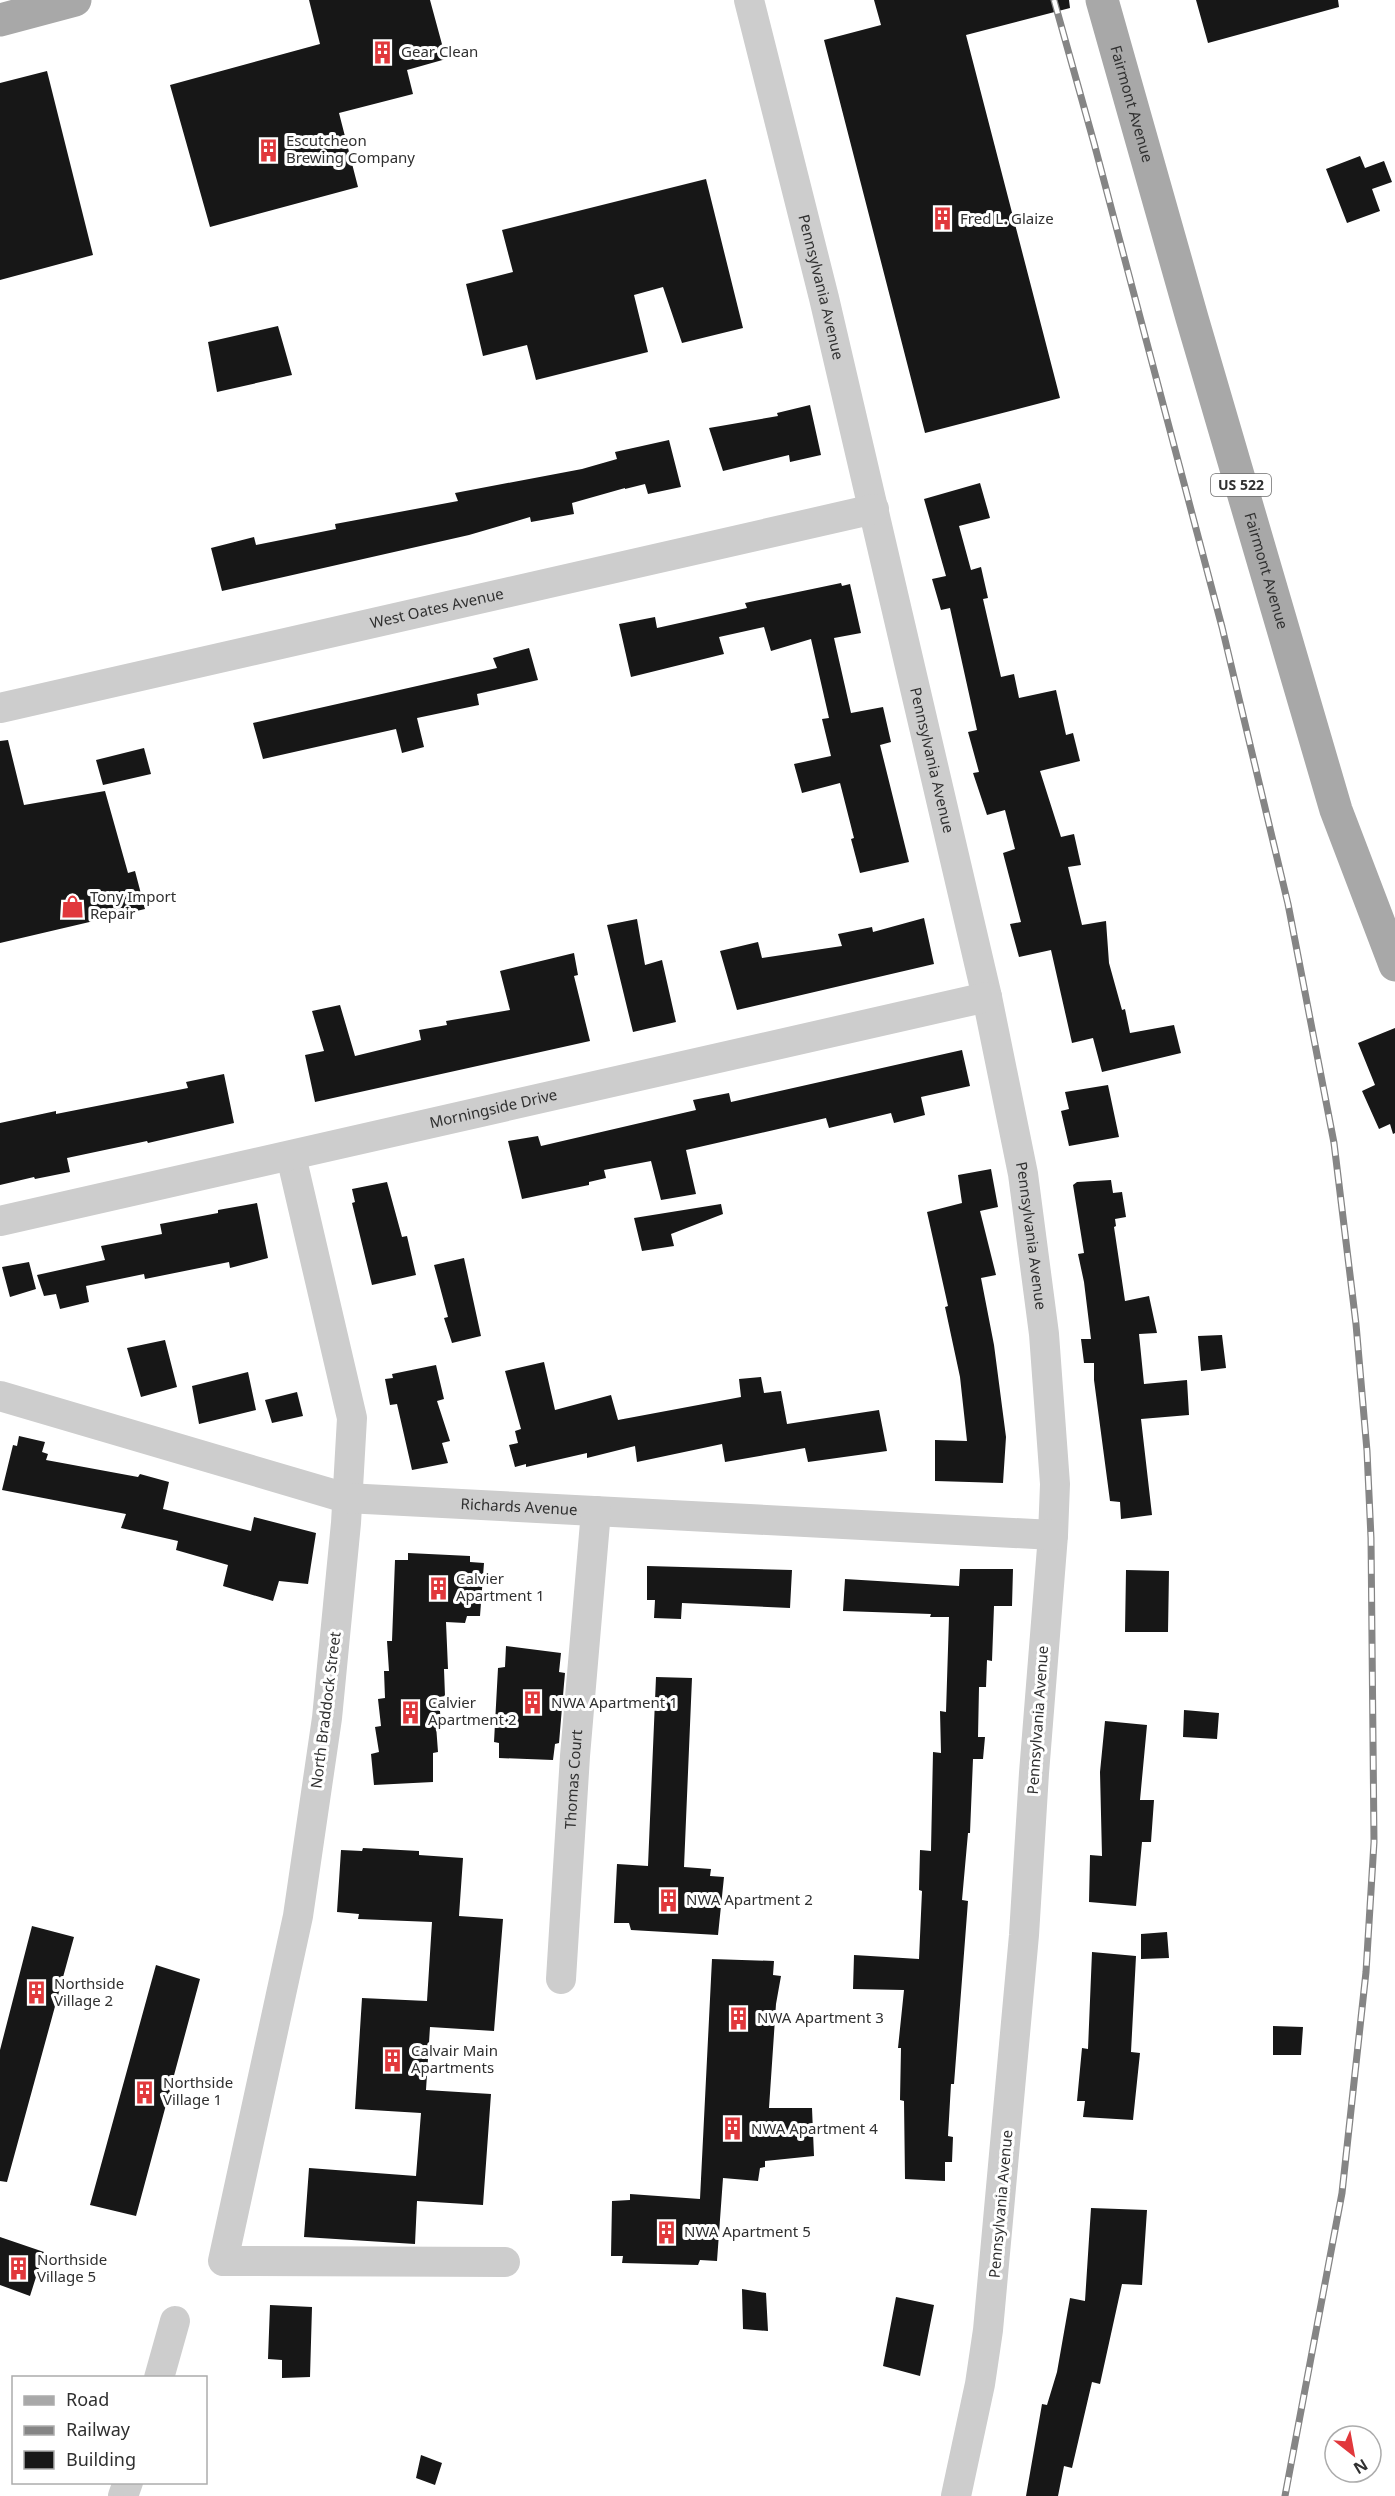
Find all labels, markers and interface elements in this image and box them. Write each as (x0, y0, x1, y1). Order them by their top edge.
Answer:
building icon: Gear Clean (370, 39, 396, 65)
place label: Gear Clean (401, 41, 478, 61)
street label: Fairmont Avenue (1106, 43, 1158, 164)
place label: Escutcheon Brewing Company (286, 130, 415, 167)
building icon: Escutcheon Brewing Company (255, 137, 281, 163)
building icon: Fred L. Glaize (929, 206, 955, 232)
place label: Fred L. Glaize (960, 208, 1054, 228)
street label: Pennsylvania Avenue (794, 212, 849, 362)
road number: US 522 (1211, 474, 1271, 496)
street label: Fairmont Avenue (1240, 510, 1294, 631)
street label: West Oates Avenue (368, 583, 505, 632)
street label: Pennsylvania Avenue (906, 685, 959, 835)
place label: Tony Import Repair (90, 886, 177, 923)
shop icon: Tony Import Repair (59, 893, 85, 919)
street label: Morningside Drive (427, 1084, 559, 1132)
street label: Pennsylvania Avenue (1012, 1160, 1052, 1311)
street label: Richards Avenue (460, 1493, 578, 1519)
place label: Calvier Apartment 1 (456, 1568, 545, 1605)
building icon: Calvier Apartment 1 (425, 1575, 451, 1601)
street label: North Braddock Street (305, 1630, 345, 1789)
street label: Pennsylvania Avenue (1022, 1645, 1052, 1795)
building icon: NWA Apartment 1 (520, 1690, 546, 1716)
place label: Calvier Apartment 2 (428, 1692, 517, 1729)
place label: NWA Apartment 1 (551, 1692, 678, 1712)
building icon: Calvier Apartment 2 (397, 1699, 423, 1725)
street label: Thomas Court (559, 1728, 586, 1830)
building icon: NWA Apartment 2 (655, 1887, 681, 1913)
place label: NWA Apartment 2 (686, 1889, 813, 1909)
place label: Northside Village 2 (54, 1973, 124, 2010)
building icon: Northside Village 2 (23, 1980, 49, 2006)
building icon: NWA Apartment 3 (726, 2005, 752, 2031)
place label: NWA Apartment 3 (757, 2007, 884, 2027)
place label: Calvair Main Apartments (411, 2040, 498, 2077)
building icon: Calvair Main Apartments (380, 2047, 406, 2073)
place label: Northside Village 1 (163, 2072, 233, 2109)
building icon: Northside Village 1 (132, 2079, 158, 2105)
building icon: NWA Apartment 4 (720, 2116, 746, 2142)
place label: NWA Apartment 4 (751, 2118, 878, 2138)
street label: Pennsylvania Avenue (984, 2129, 1016, 2279)
building icon: NWA Apartment 5 (653, 2219, 679, 2245)
place label: NWA Apartment 5 (684, 2221, 811, 2241)
place label: Northside Village 5 (37, 2249, 107, 2286)
building icon: Northside Village 5 (6, 2256, 32, 2282)
legend (12, 2376, 207, 2484)
text: Road (66, 2387, 109, 2411)
text: Railway (66, 2417, 131, 2441)
north arrow (1323, 2424, 1383, 2484)
text: Building (66, 2447, 136, 2471)
text: N (1349, 2454, 1372, 2480)

